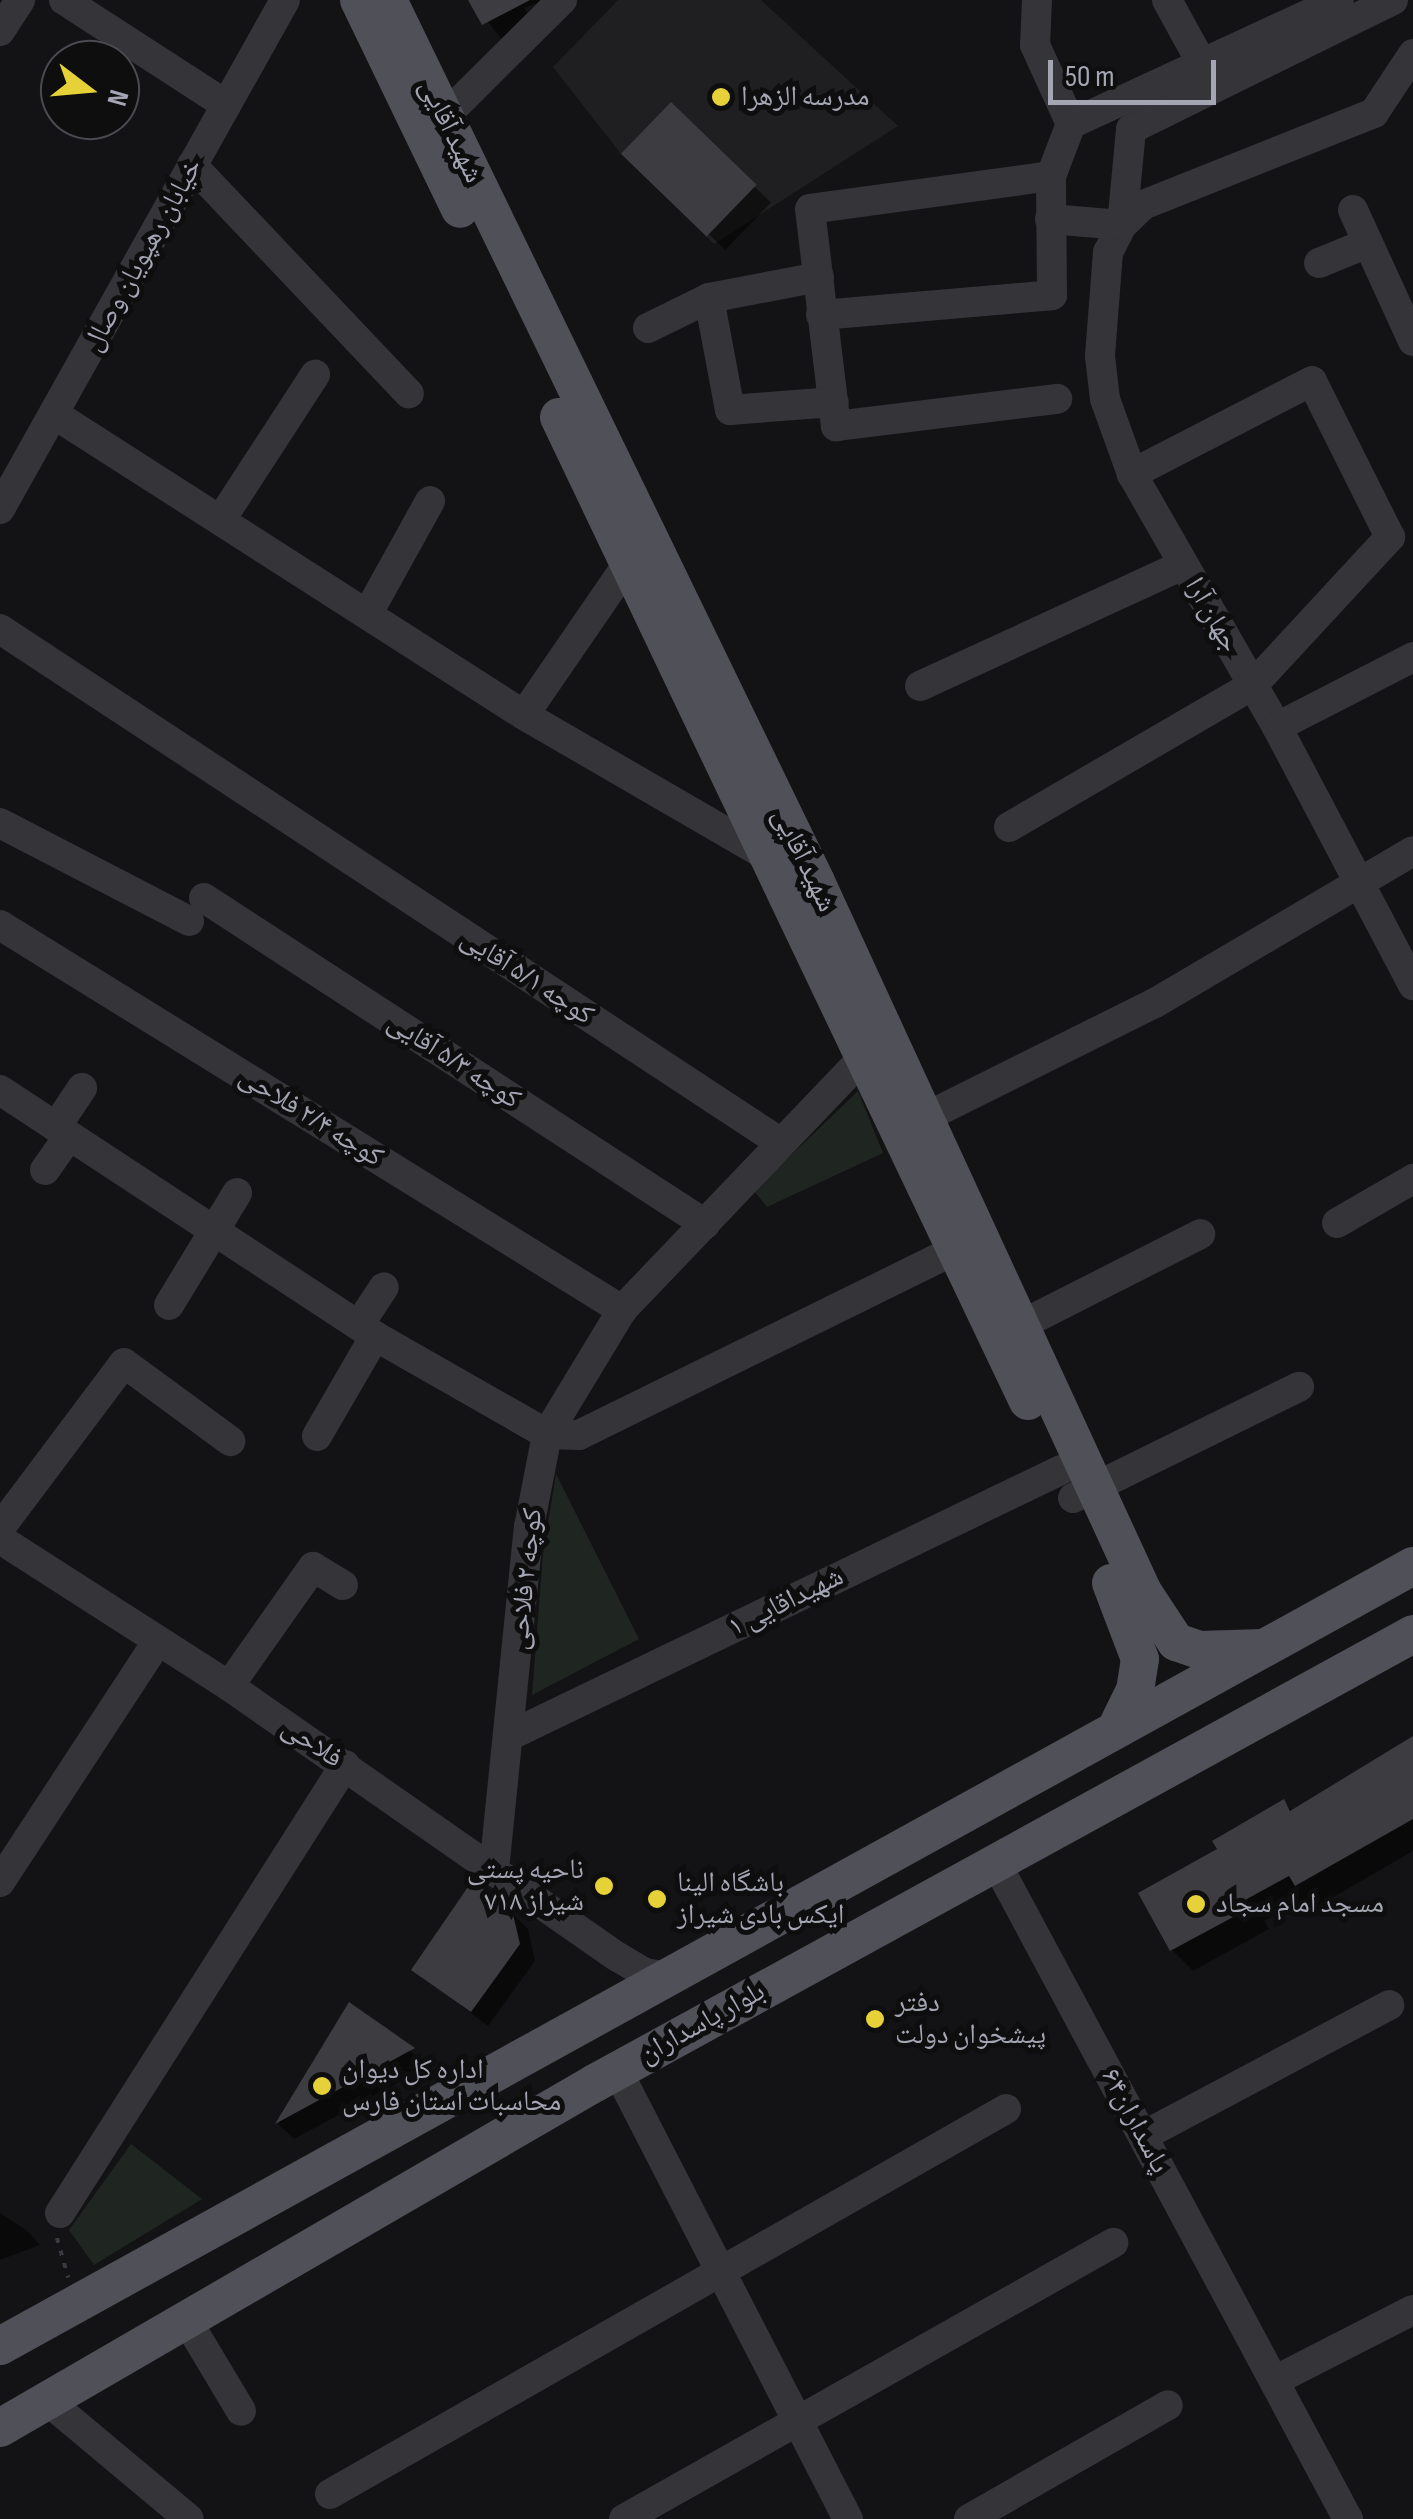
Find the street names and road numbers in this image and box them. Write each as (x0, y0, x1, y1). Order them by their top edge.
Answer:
street label: شهید آقایی (412, 74, 490, 188)
street label: خیابان رهپویان وصال (76, 153, 210, 357)
street label: جهان آرا (1177, 572, 1247, 658)
street label: شهید آقایی (765, 803, 843, 917)
street label: کوچه ۵/۱ آقایی (454, 922, 600, 1032)
street label: کوچه ۵/۳ آقایی (381, 1006, 527, 1116)
street label: کوچه ۲/۴ فلاحی (233, 1059, 389, 1175)
street label: کوچه ۲ فلاحی (502, 1506, 550, 1652)
street label: ۱ شهیداقایی (723, 1560, 849, 1644)
street label: فلاحی (275, 1711, 349, 1775)
street label: بلوار پاسداران (633, 1975, 771, 2071)
street label: پاسداران۶۴ (1093, 2063, 1177, 2179)

